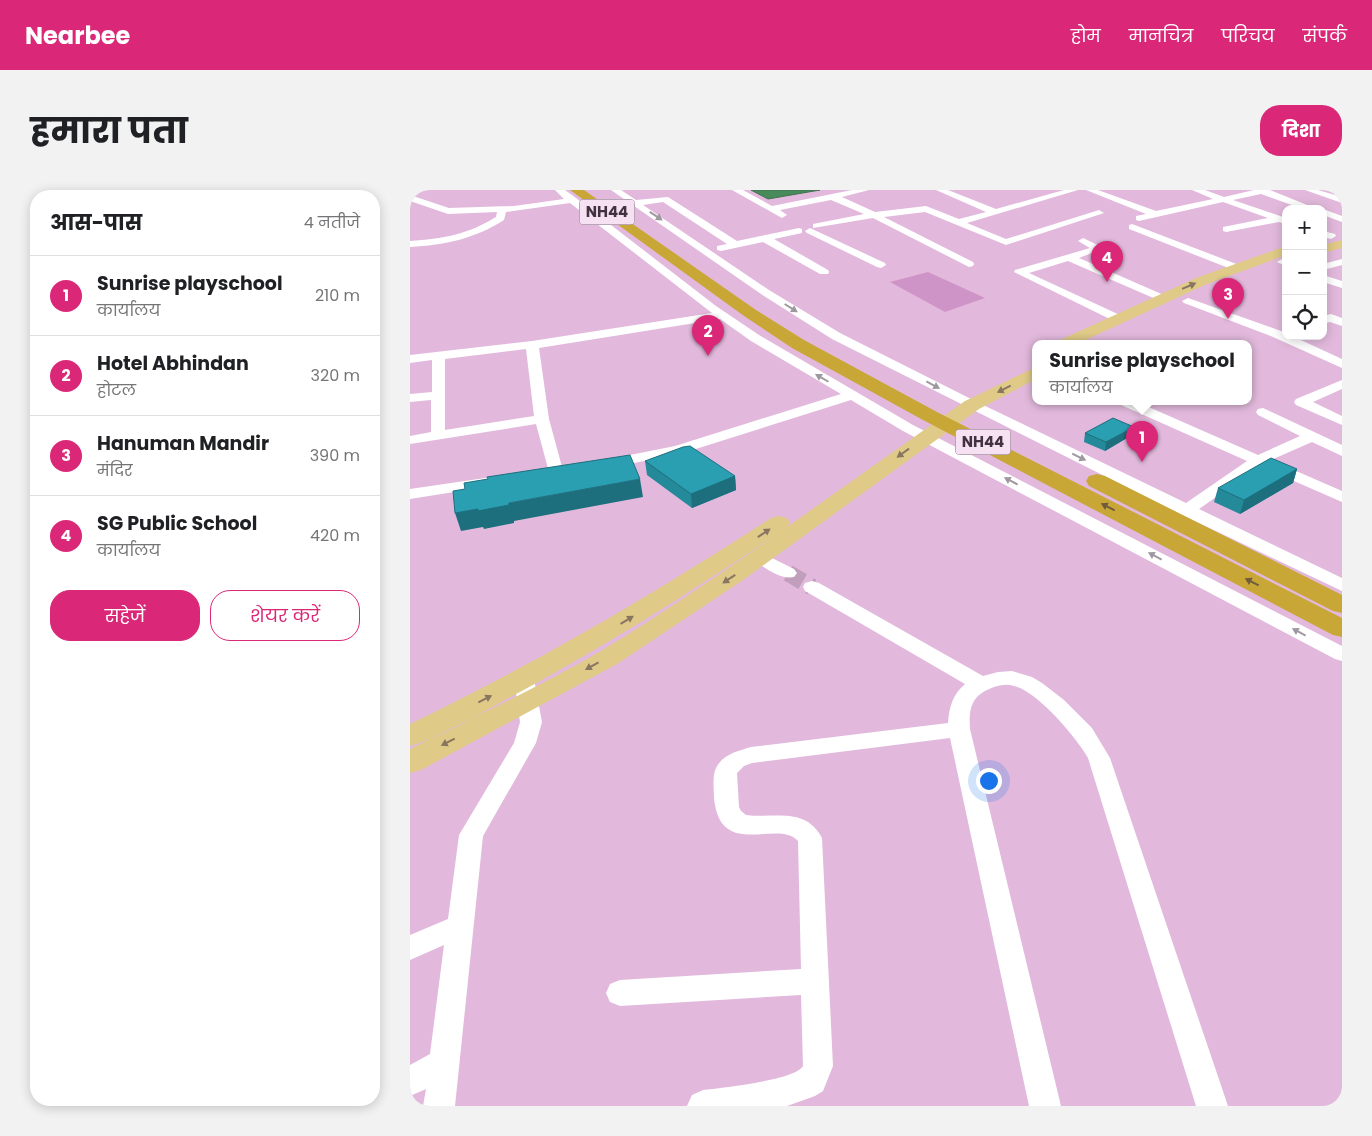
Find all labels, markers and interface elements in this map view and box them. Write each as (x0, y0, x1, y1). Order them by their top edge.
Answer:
text: Nearbee (25, 19, 130, 52)
text: होम (1071, 23, 1101, 48)
text: मानचित्र (1129, 23, 1193, 48)
text: परिचय (1221, 23, 1275, 48)
text: संपर्क (1303, 23, 1347, 48)
button: दिशा (1260, 105, 1342, 156)
text: हमारा पता (30, 106, 188, 155)
road number: NH44 (580, 200, 634, 224)
map controls (1282, 205, 1327, 340)
button: + (1282, 205, 1327, 250)
text: आस-पास (50, 208, 142, 237)
text: 4 नतीजे (304, 211, 360, 234)
one-way arrow (649, 212, 663, 221)
pin: 4 (1091, 241, 1123, 282)
button: − (1282, 250, 1327, 295)
text: Sunrise playschool (97, 270, 283, 297)
pin: 3 (1212, 278, 1244, 319)
one-way arrow (1182, 282, 1197, 289)
text: 1 (63, 284, 69, 307)
text: 210 m (315, 284, 360, 307)
button: locate (1282, 295, 1327, 340)
text: कार्यालय (97, 299, 160, 322)
one-way arrow (784, 303, 797, 312)
pin: 2 (692, 315, 724, 356)
popup (1032, 340, 1252, 405)
text: Sunrise playschool (1049, 347, 1235, 374)
text: Hotel Abhindan (97, 350, 249, 377)
text: 2 (61, 364, 71, 387)
text: 320 m (311, 364, 360, 387)
one-way arrow (816, 373, 829, 382)
text: कार्यालय (1049, 376, 1113, 399)
text: होटल (97, 379, 136, 402)
one-way arrow (926, 381, 940, 389)
one-way arrow (997, 385, 1011, 393)
pin: 1 (1126, 421, 1158, 462)
text: Hanuman Mandir (97, 430, 269, 457)
road number: NH44 (956, 430, 1010, 454)
text: 3 (61, 444, 71, 467)
text: 390 m (310, 444, 360, 467)
one-way arrow (896, 448, 910, 458)
one-way arrow (1072, 454, 1086, 462)
text: मंदिर (97, 459, 133, 482)
one-way arrow (1004, 477, 1018, 485)
one-way arrow (1101, 503, 1115, 511)
text: SG Public School (97, 510, 257, 537)
text: 4 (61, 524, 71, 547)
text: 420 m (310, 524, 360, 547)
one-way arrow (757, 528, 771, 538)
text: कार्यालय (97, 539, 160, 562)
one-way arrow (1148, 552, 1162, 560)
one-way arrow (723, 575, 736, 584)
one-way arrow (1245, 578, 1259, 586)
button: सहेजें (50, 590, 200, 641)
button: शेयर करें (210, 590, 360, 641)
one-way arrow (620, 615, 633, 624)
one-way arrow (1292, 628, 1306, 636)
one-way arrow (585, 662, 599, 671)
one-way arrow (478, 695, 492, 703)
one-way arrow (441, 738, 456, 746)
your location (976, 768, 1002, 794)

